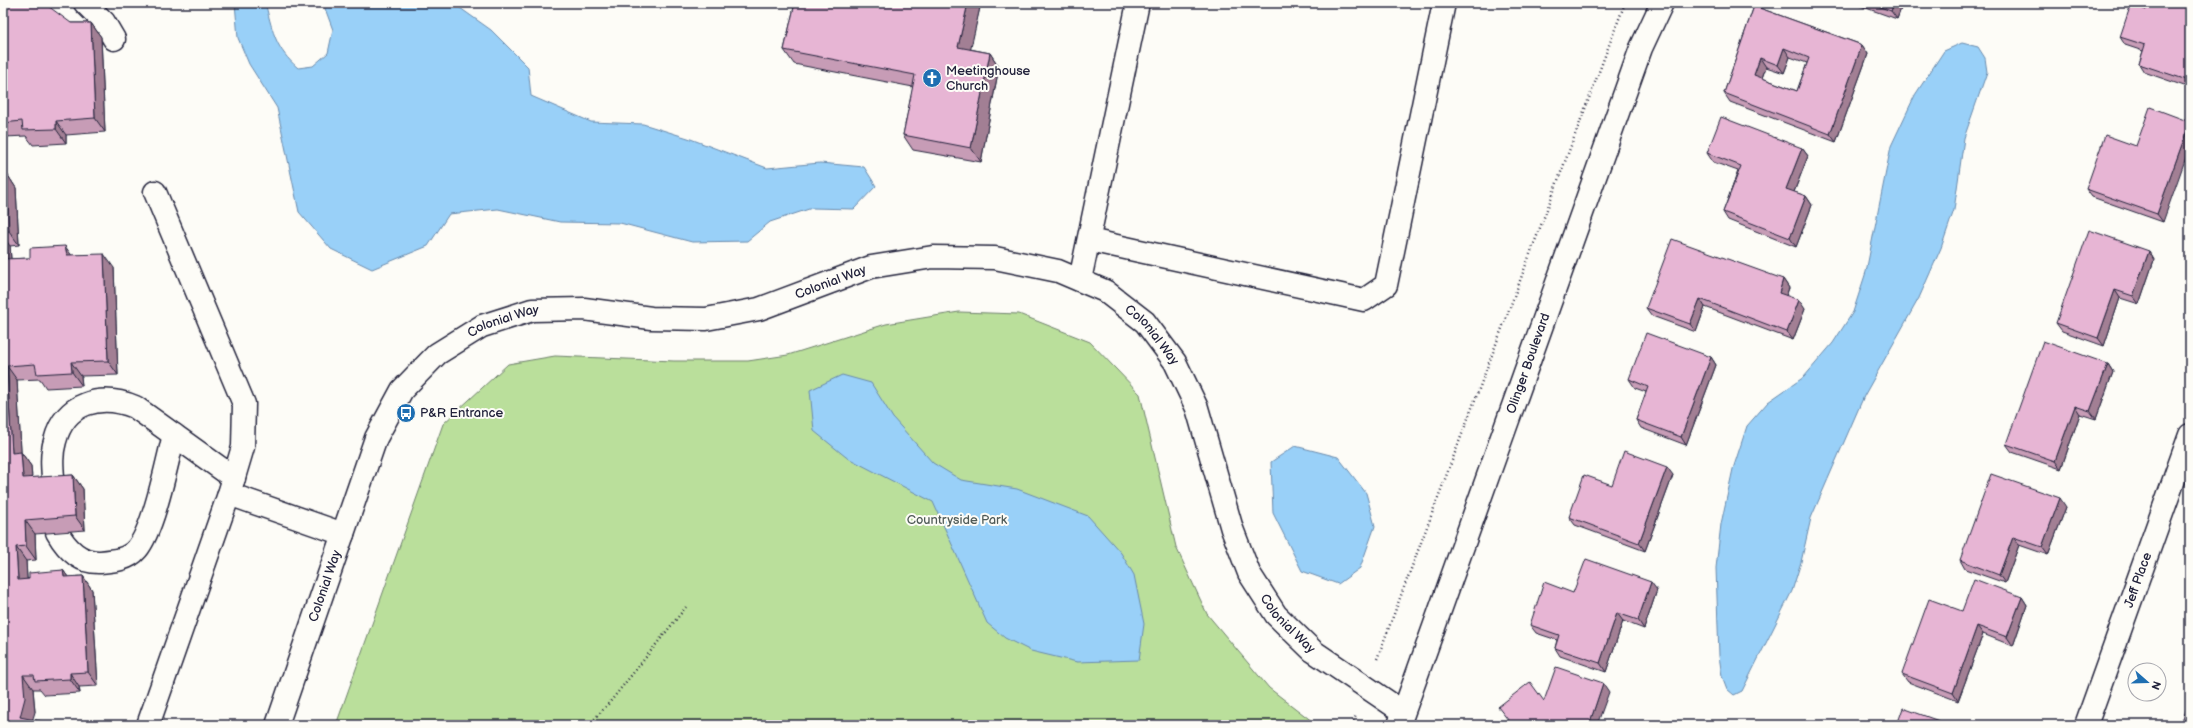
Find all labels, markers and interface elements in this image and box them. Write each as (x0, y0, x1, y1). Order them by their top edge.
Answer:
place label: Meetinghouse Church (946, 63, 1031, 94)
church icon: Meetinghouse Church (921, 67, 943, 89)
street label: Colonial Way (793, 261, 869, 303)
street label: Colonial Way (1122, 301, 1182, 368)
street label: Colonial Way (464, 302, 539, 341)
street label: Olinger Boulevard (1503, 311, 1554, 416)
bus stop icon: P&R Entrance (395, 402, 417, 424)
place label: P&R Entrance (420, 405, 503, 421)
park label: Countryside Park (907, 512, 1008, 528)
street label: Colonial Way (305, 548, 345, 624)
street label: Jeff Place (2121, 550, 2155, 610)
street label: Colonial Way (1257, 591, 1319, 657)
north arrow (2127, 662, 2167, 702)
text: N (2148, 679, 2163, 691)

